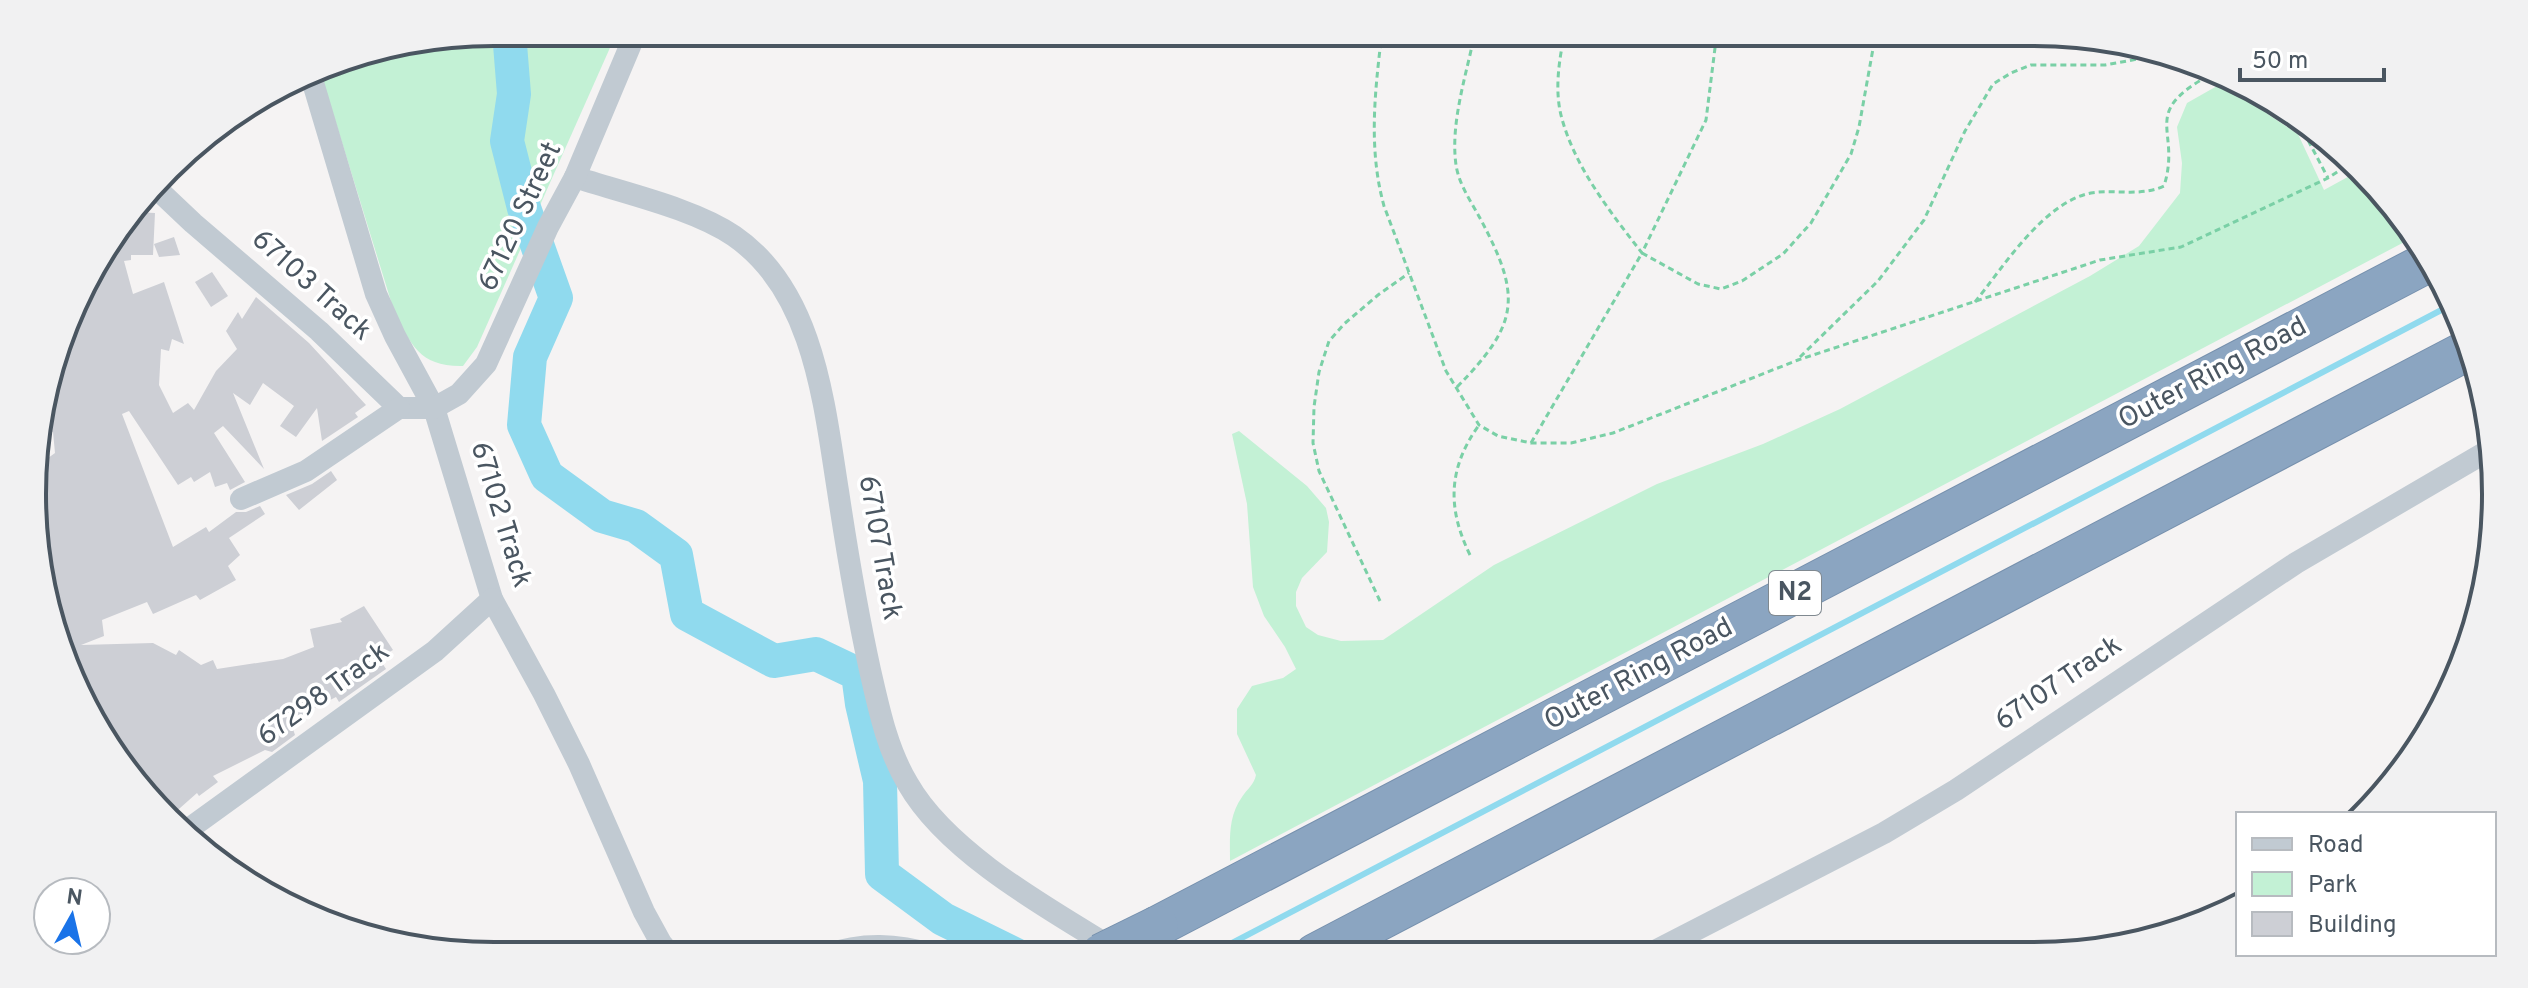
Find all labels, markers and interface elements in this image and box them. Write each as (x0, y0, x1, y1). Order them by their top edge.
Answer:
scale bar (2240, 32, 2384, 82)
text: 50 m (2252, 47, 2308, 77)
street label: 67120 Street (471, 137, 571, 297)
street label: 67103 Track (243, 222, 379, 350)
street label: Outer Ring Road (2113, 309, 2313, 439)
street label: 67102 Track (461, 438, 539, 592)
street label: 67107 Track (849, 473, 909, 623)
road number: N2 (1769, 571, 1821, 615)
street label: Outer Ring Road (1539, 610, 1739, 740)
street label: 67107 Track (1988, 628, 2130, 740)
street label: 67298 Track (251, 635, 397, 755)
legend (2236, 812, 2496, 956)
text: Road (2308, 831, 2364, 861)
text: Park (2308, 871, 2358, 901)
north arrow (32, 876, 112, 956)
text: N (65, 884, 84, 913)
text: Building (2308, 911, 2397, 941)

